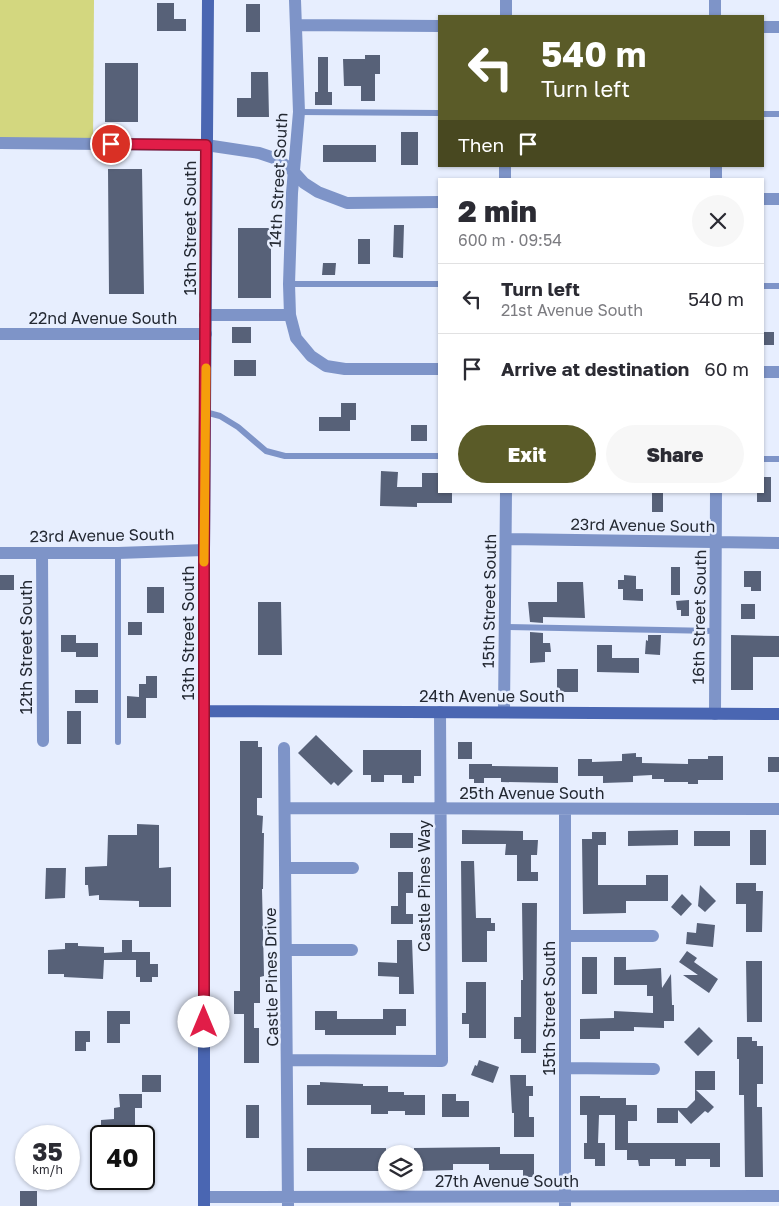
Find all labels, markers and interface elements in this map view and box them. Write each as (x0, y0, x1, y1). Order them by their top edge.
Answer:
text: 540 m (541, 33, 646, 75)
icon: left (458, 35, 523, 100)
text: Turn left (541, 75, 630, 102)
street label: 14th Street South (264, 112, 292, 248)
pin (90, 123, 132, 165)
icon: arrive (97, 130, 125, 158)
icon: arrive (514, 130, 542, 158)
text: Then (458, 133, 504, 156)
street label: 13th Street South (180, 161, 200, 295)
text: 2 min (458, 193, 537, 229)
button: close (692, 195, 744, 247)
text: 600 m · 09:54 (458, 230, 562, 250)
text: Turn left (501, 277, 580, 300)
icon: left (458, 285, 486, 313)
text: 540 m (688, 287, 744, 310)
text: 21st Avenue South (501, 300, 643, 320)
street label: 22nd Avenue South (29, 308, 177, 328)
icon: arrive (458, 355, 486, 383)
text: Arrive at destination (501, 357, 689, 380)
text: 60 m (704, 357, 749, 380)
button: Exit (458, 425, 596, 483)
button: Share (606, 425, 744, 483)
street label: 23rd Avenue South (570, 514, 716, 536)
street label: 23rd Avenue South (29, 524, 175, 546)
street label: 15th Street South (478, 534, 500, 668)
street label: 16th Street South (688, 549, 710, 685)
street label: 13th Street South (178, 566, 198, 700)
street label: 12th Street South (16, 580, 36, 714)
street label: 24th Avenue South (419, 686, 565, 706)
street label: 25th Avenue South (459, 783, 605, 803)
street label: Castle Pines Way (414, 820, 434, 952)
street label: Castle Pines Drive (260, 907, 282, 1047)
street label: 15th Street South (539, 941, 559, 1075)
position arrow (177, 995, 229, 1047)
speed limit sign: 40 (90, 1125, 155, 1190)
text: 35 (32, 1136, 63, 1167)
map controls (378, 1145, 423, 1190)
button: layers (378, 1145, 423, 1190)
text: km/h (32, 1162, 63, 1177)
street label: 27th Avenue South (435, 1171, 579, 1191)

